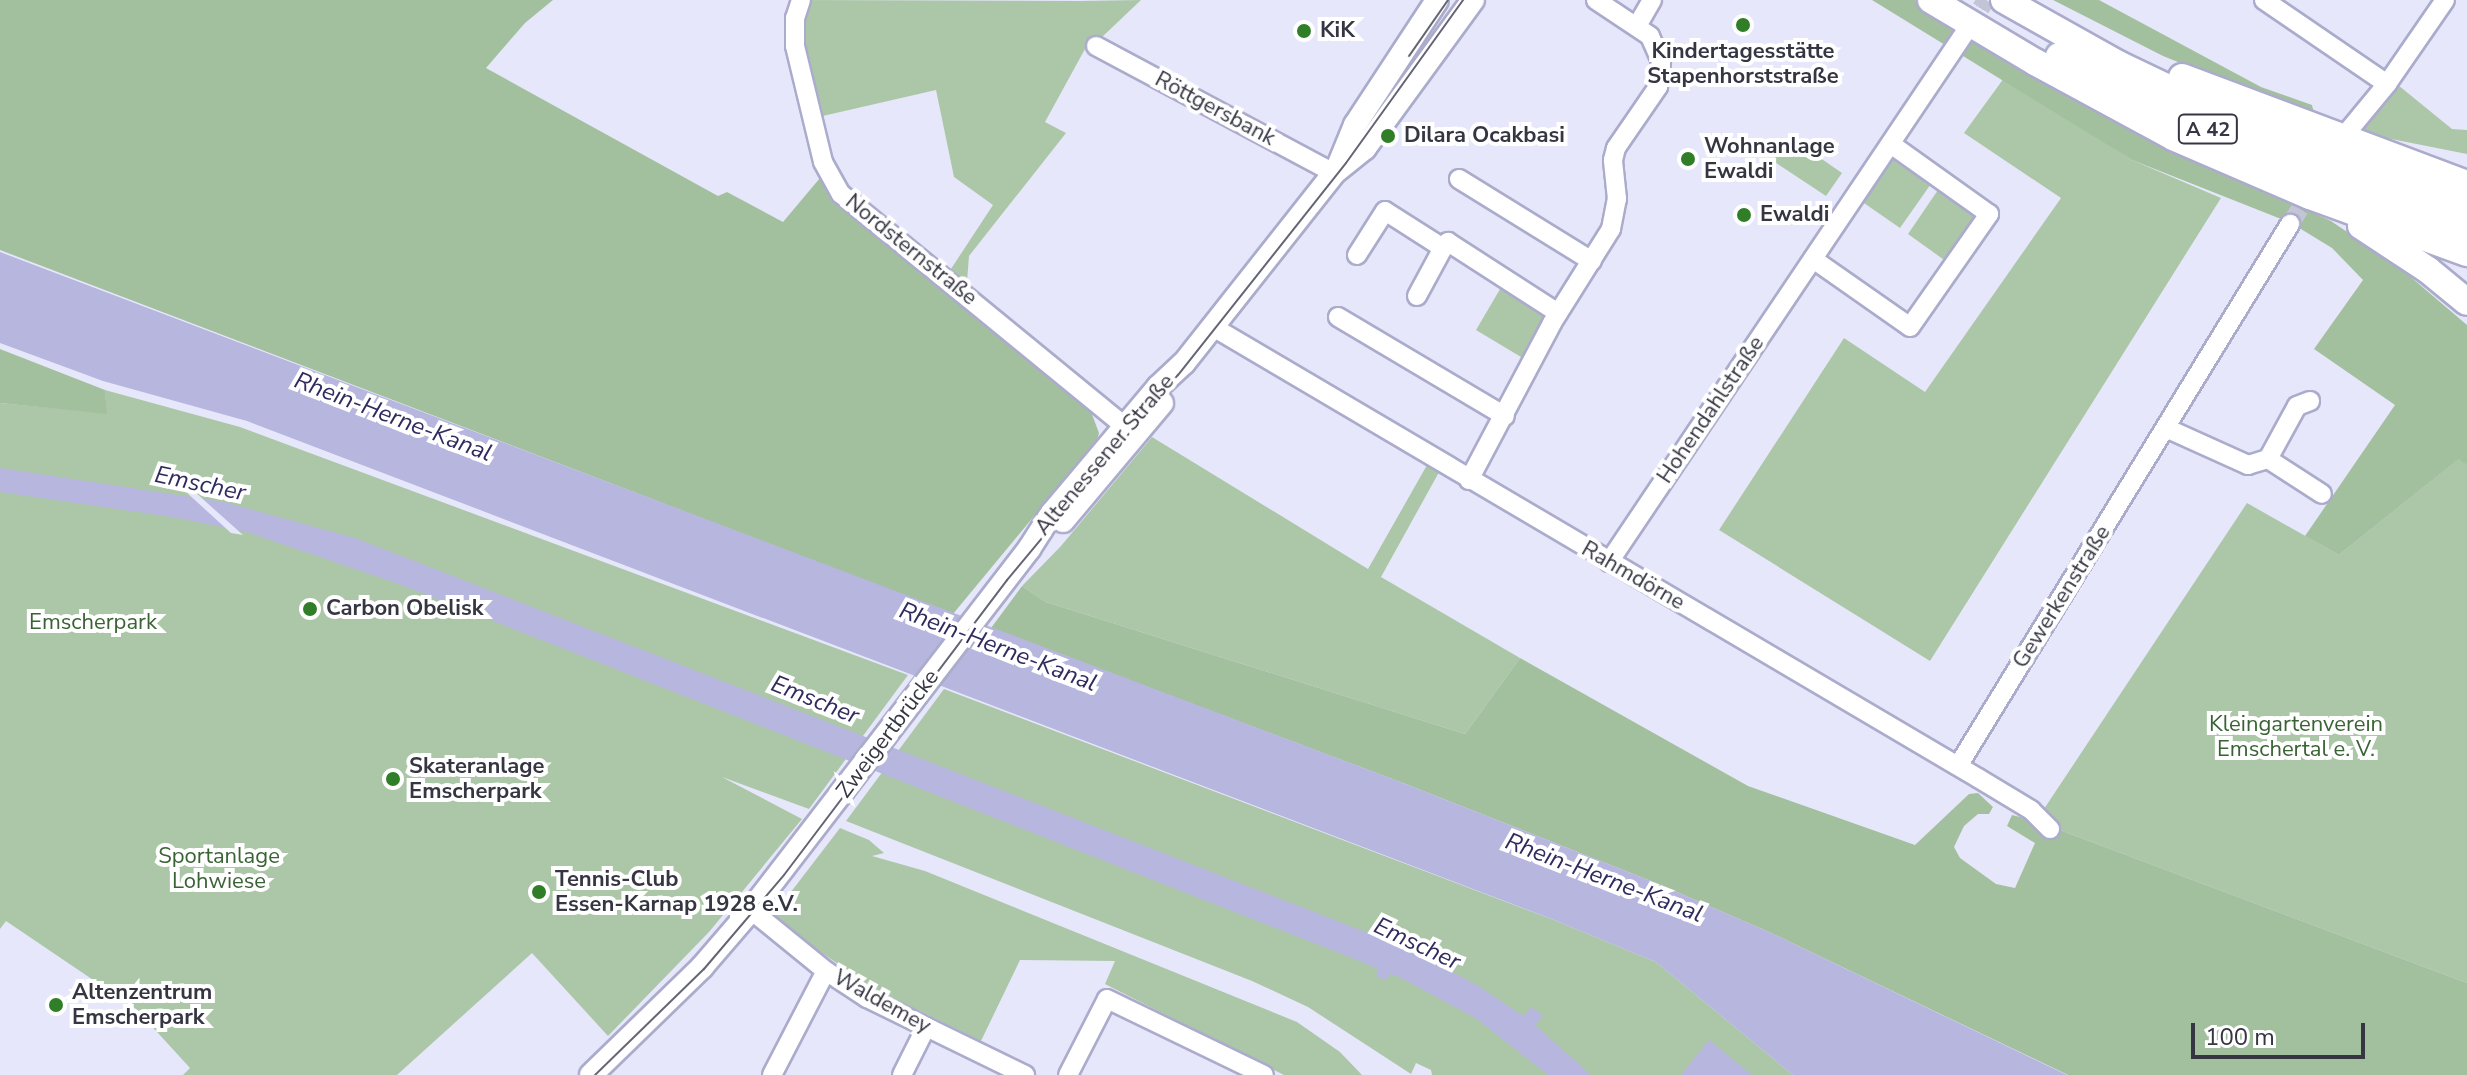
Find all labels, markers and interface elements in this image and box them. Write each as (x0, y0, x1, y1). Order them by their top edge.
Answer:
marker: Kindertagesstätte Stapenhorststraße (1734, 16, 1752, 34)
place label: KiK (1320, 18, 1355, 44)
marker: KiK (1295, 22, 1313, 40)
place label: Kindertagesstätte Stapenhorststraße (1647, 38, 1839, 90)
street label: Röttgersbank (1150, 66, 1280, 152)
road number: A 42 (2176, 113, 2240, 145)
place label: Dilara Ocakbasi (1404, 123, 1565, 149)
marker: Dilara Ocakbasi (1379, 127, 1397, 145)
place label: Wohnanlage Ewaldi (1704, 133, 1835, 184)
marker: Wohnanlage Ewaldi (1679, 150, 1697, 168)
street label: Nordsternstraße (840, 189, 982, 311)
place label: Ewaldi (1760, 202, 1829, 228)
marker: Ewaldi (1735, 206, 1753, 224)
street label: Hohendahlstraße (1652, 331, 1770, 489)
water label: Rhein-Herne-Kanal (290, 366, 496, 468)
street label: Altenessener Straße (1030, 369, 1180, 541)
water label: Emscher (152, 460, 248, 508)
street label: Gewerkenstraße (2008, 521, 2116, 673)
street label: Rahmdörne (1577, 536, 1689, 616)
place label: Carbon Obelisk (326, 596, 483, 622)
water label: Rhein-Herne-Kanal (895, 596, 1101, 698)
marker: Carbon Obelisk (301, 600, 319, 618)
park label: Emscherpark (29, 610, 157, 636)
street label: Zweigertbrücke (831, 665, 945, 803)
water label: Emscher (767, 669, 863, 731)
park label: Kleingartenverein Emschertal e. V. (2209, 711, 2383, 762)
place label: Skateranlage Emscherpark (409, 753, 545, 804)
marker: Skateranlage Emscherpark (384, 770, 402, 788)
water label: Rhein-Herne-Kanal (1501, 827, 1707, 929)
park label: Sportanlage Lohwiese (158, 843, 280, 894)
place label: Tennis-Club Essen-Karnap 1928 e.V. (555, 866, 798, 918)
marker: Tennis-Club Essen-Karnap 1928 e.V. (530, 883, 548, 901)
water label: Emscher (1369, 911, 1465, 977)
street label: Waldemey (829, 964, 935, 1040)
place label: Altenzentrum Emscherpark (72, 979, 212, 1030)
marker: Altenzentrum Emscherpark (47, 996, 65, 1014)
scale bar (2195, 1007, 2369, 1057)
text: 100 m (2205, 1021, 2275, 1053)

